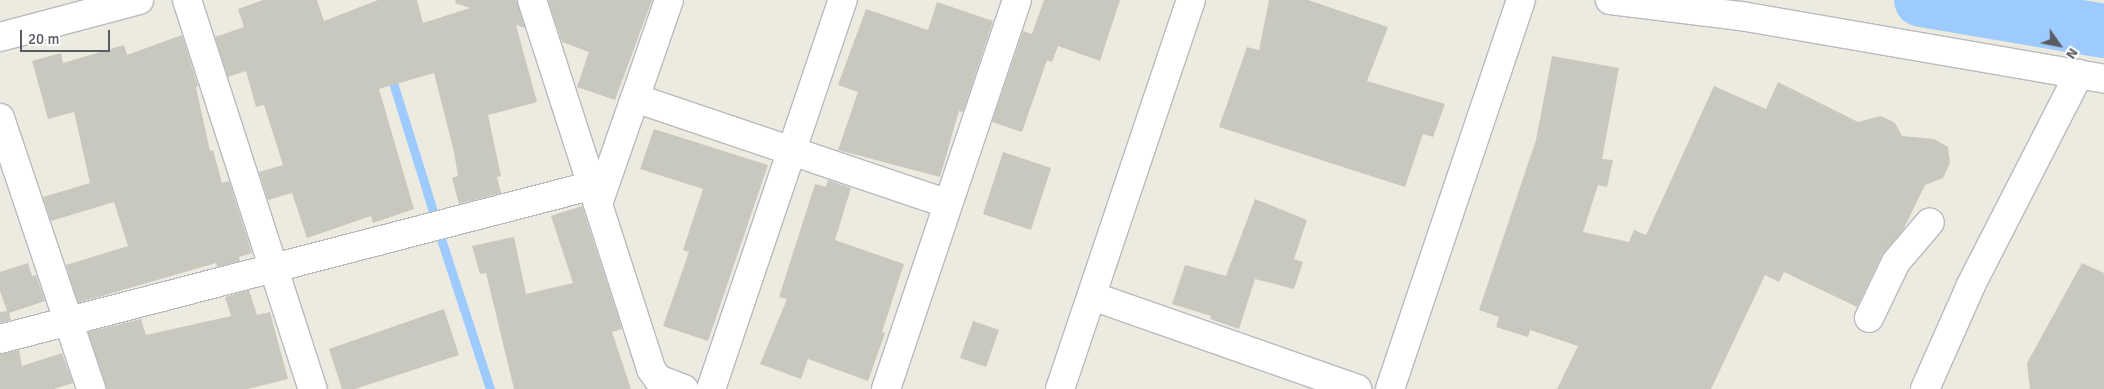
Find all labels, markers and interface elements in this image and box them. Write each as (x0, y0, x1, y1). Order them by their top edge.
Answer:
scale bar (22, 20, 112, 52)
north arrow (2034, 20, 2084, 70)
text: 20 m (28, 30, 59, 48)
text: N (2062, 45, 2082, 62)

